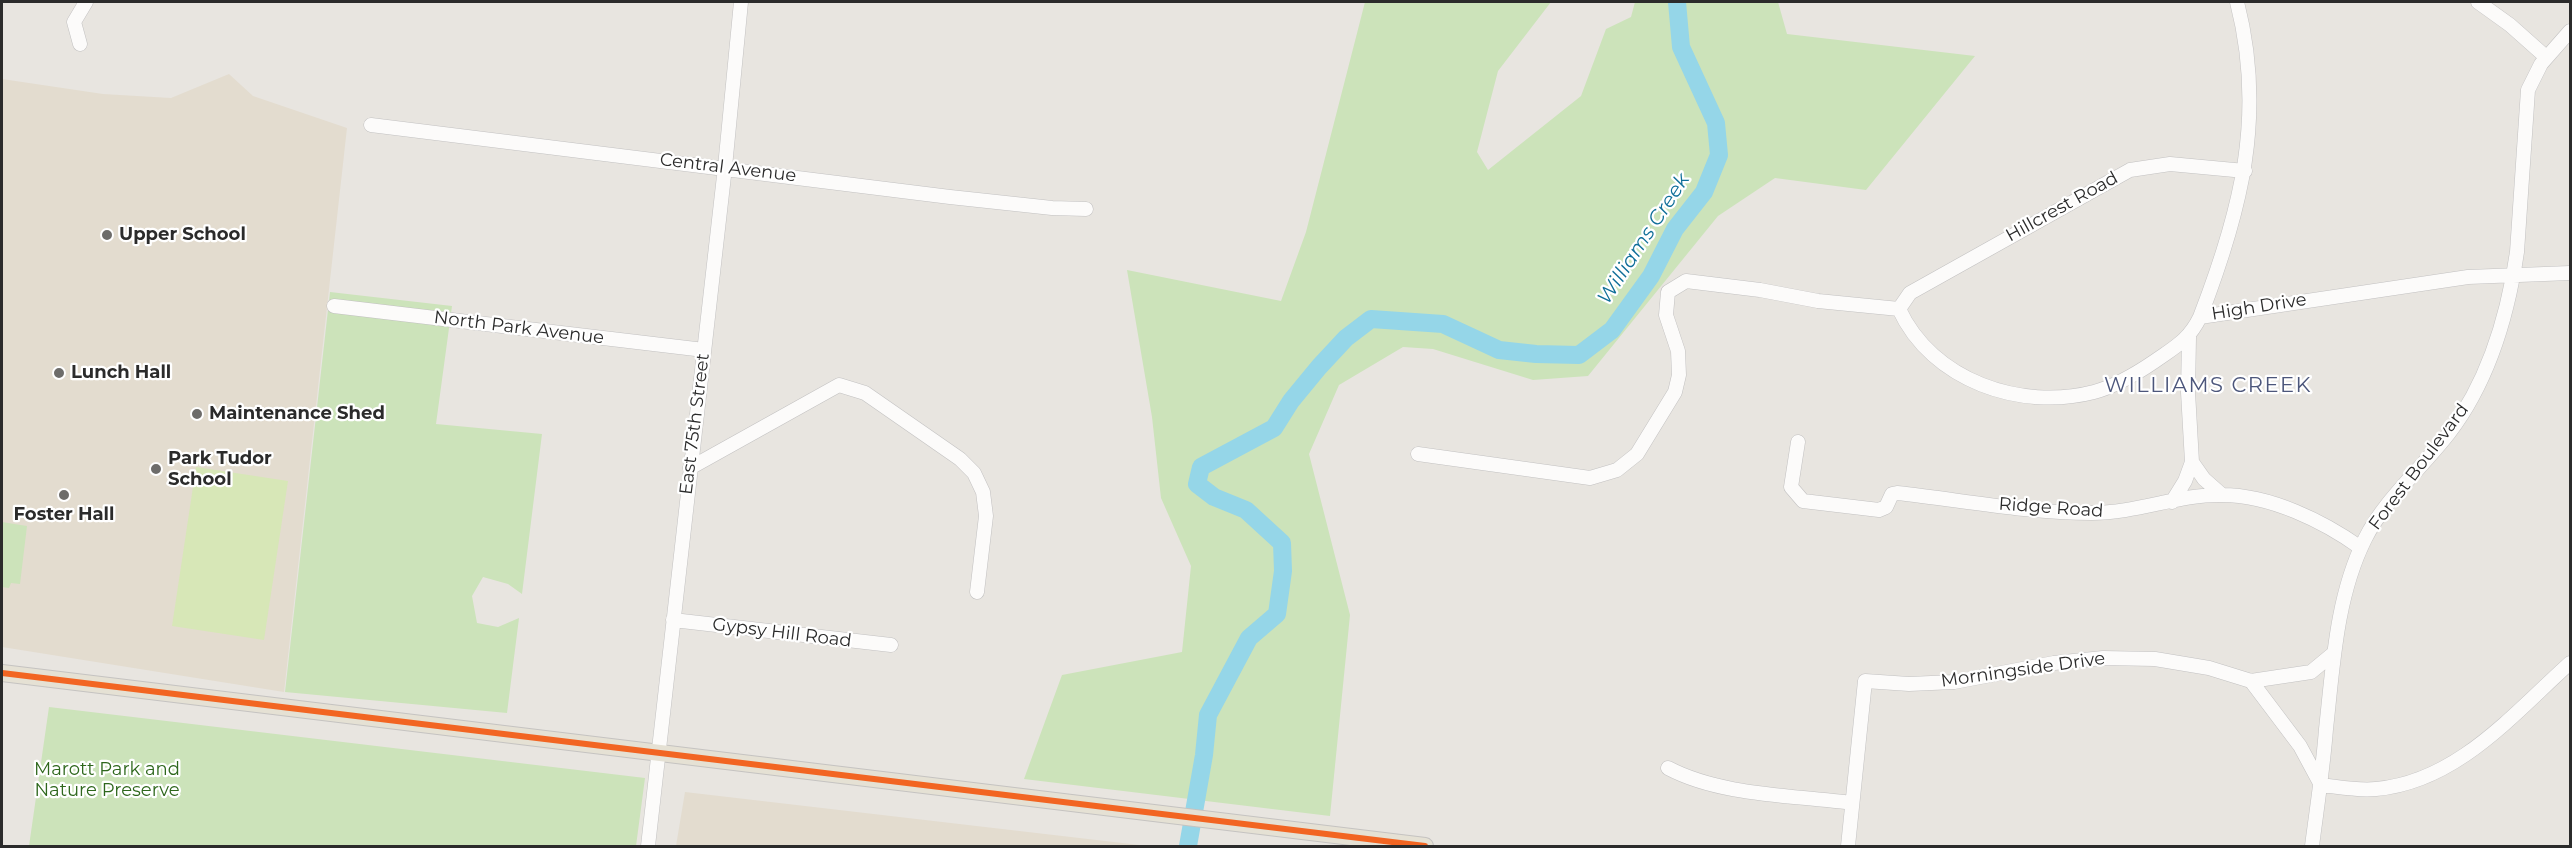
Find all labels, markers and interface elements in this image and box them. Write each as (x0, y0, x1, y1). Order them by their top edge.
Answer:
street label: Central Avenue (659, 149, 797, 187)
street label: Hillcrest Road (2002, 167, 2122, 247)
water label: Williams Creek (1593, 169, 1695, 309)
place label: Upper School (119, 224, 246, 246)
marker: Upper School (100, 228, 114, 242)
street label: High Drive (2210, 289, 2308, 325)
street label: North Park Avenue (433, 307, 605, 349)
street label: East 75th Street (676, 352, 714, 496)
place label: Lunch Hall (71, 362, 171, 384)
marker: Lunch Hall (52, 366, 66, 380)
district label: WILLIAMS CREEK (2104, 373, 2312, 399)
street label: Forest Boulevard (2364, 400, 2474, 534)
place label: Maintenance Shed (209, 403, 385, 425)
marker: Maintenance Shed (190, 407, 204, 421)
place label: Park Tudor School (168, 448, 272, 490)
marker: Park Tudor School (149, 462, 163, 476)
marker: Foster Hall (57, 488, 71, 502)
street label: Ridge Road (1998, 494, 2104, 522)
place label: Foster Hall (14, 504, 114, 526)
street label: Gypsy Hill Road (711, 614, 853, 652)
street label: Morningside Drive (1939, 648, 2107, 692)
park label: Marott Park and Nature Preserve (34, 759, 180, 802)

